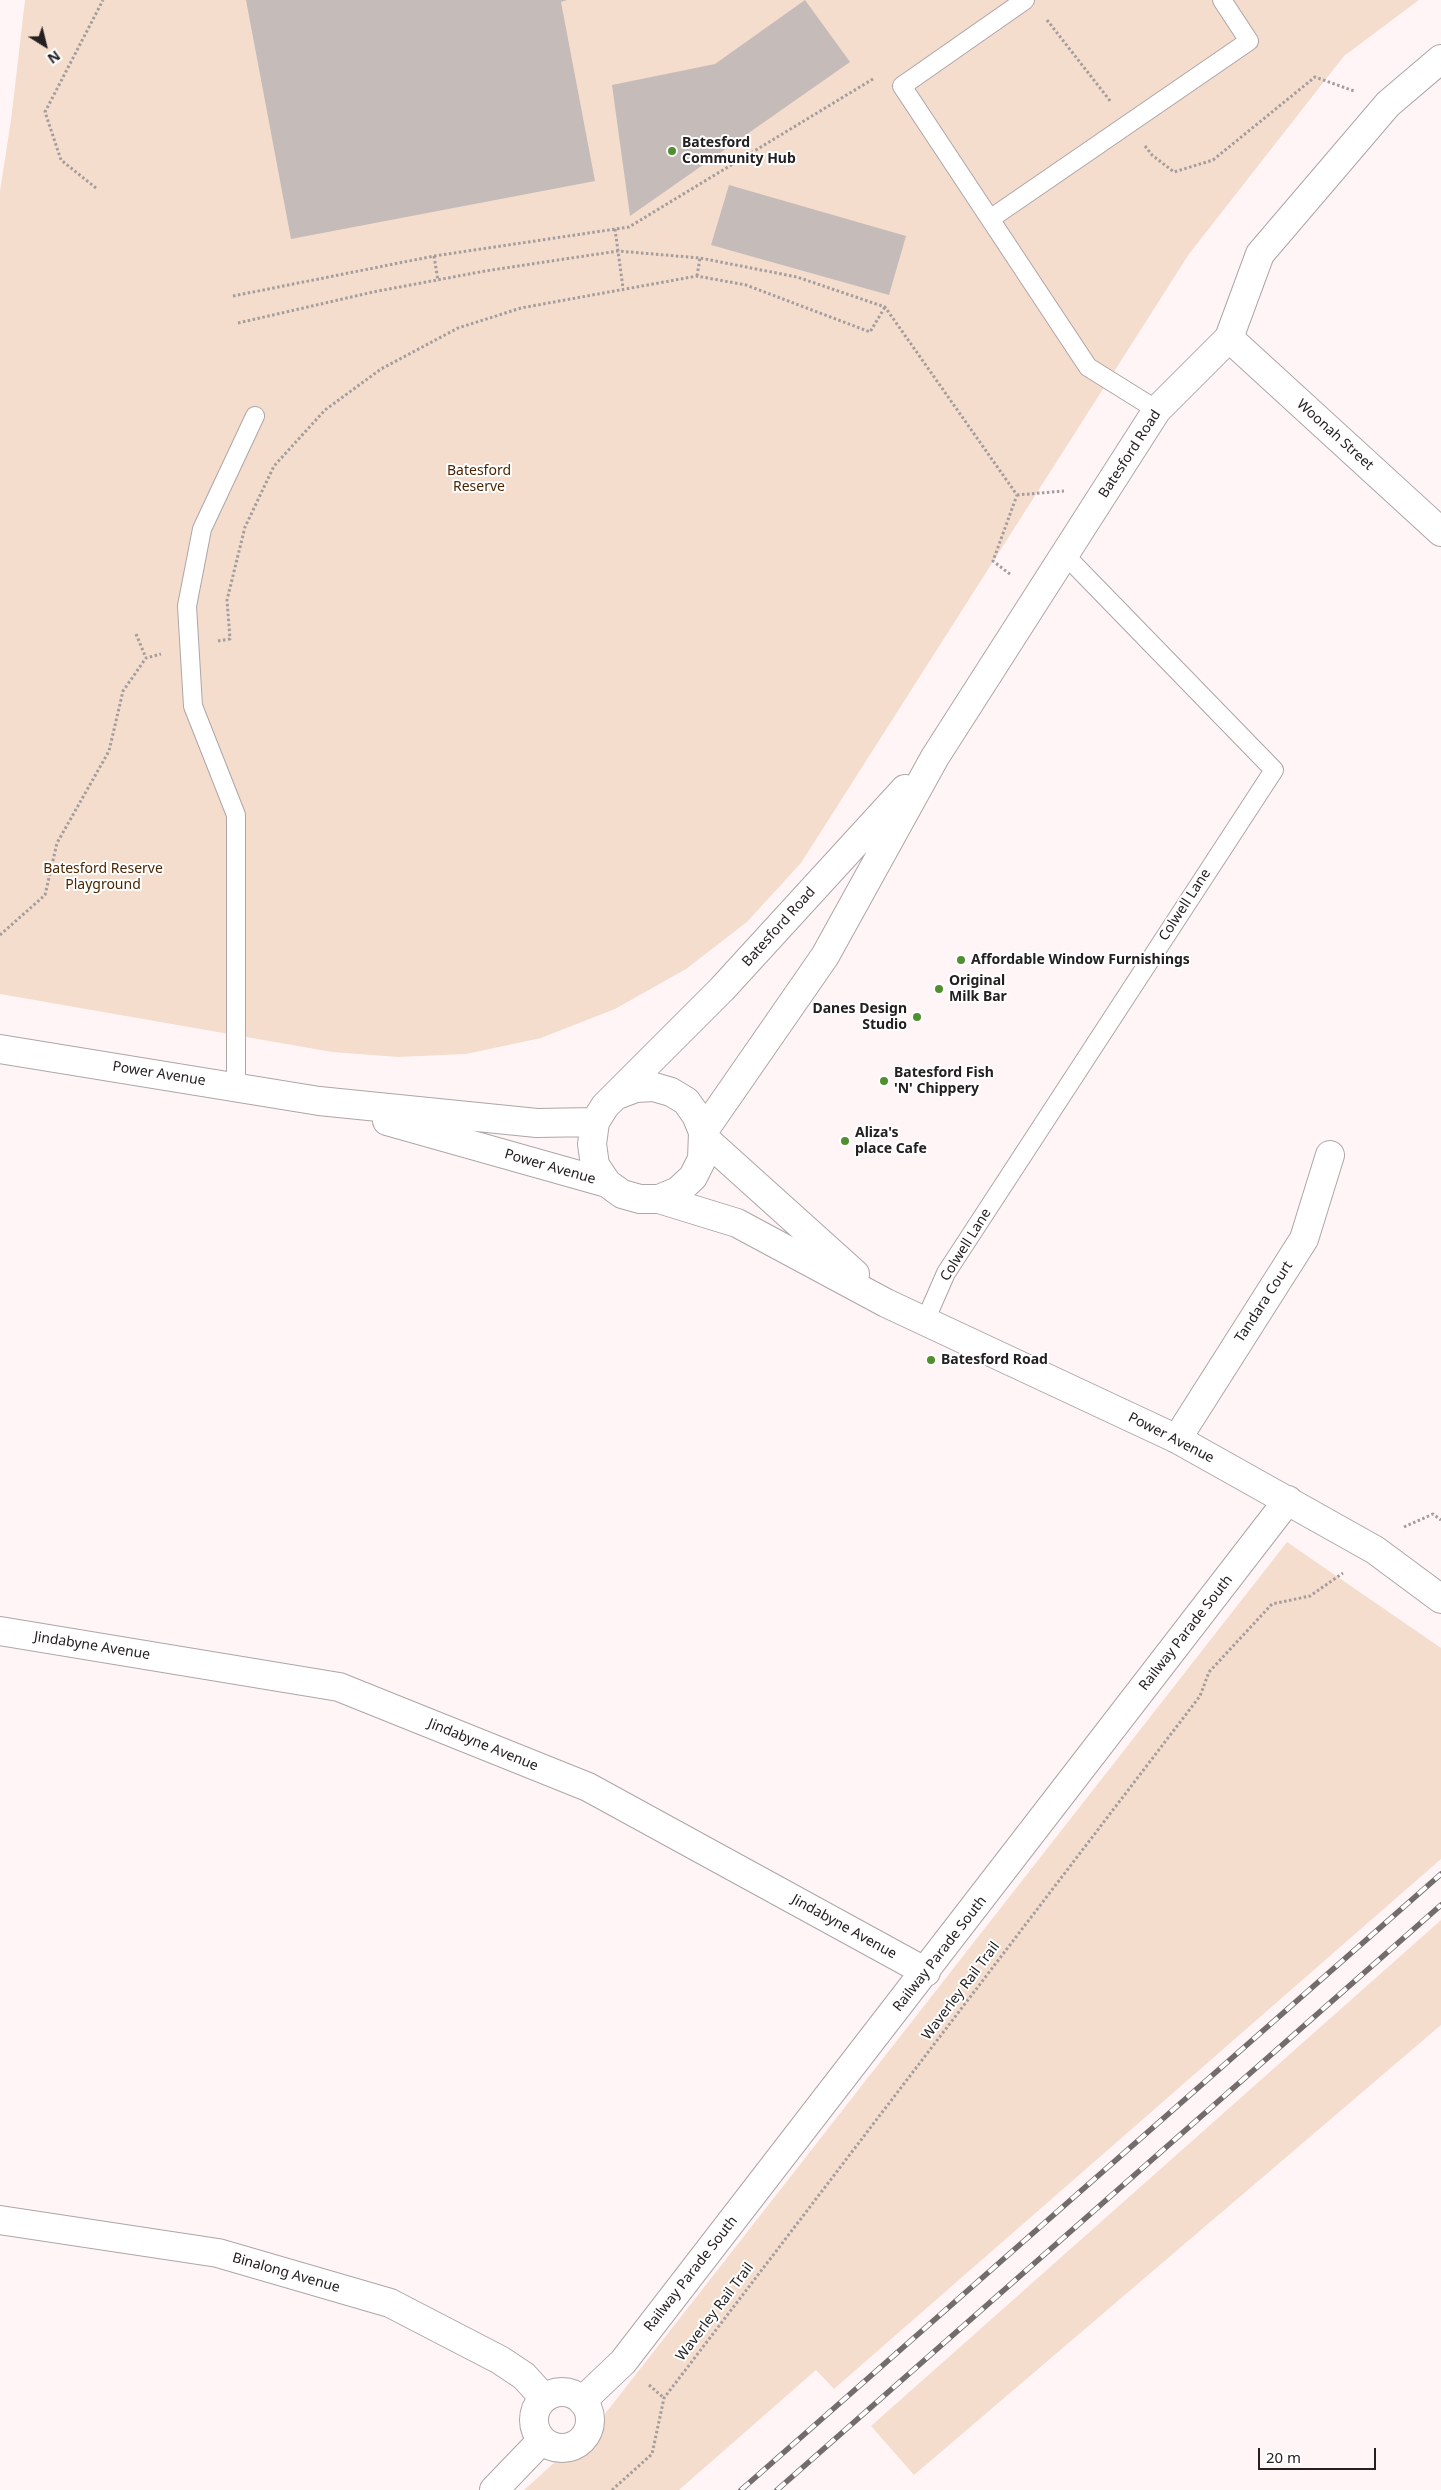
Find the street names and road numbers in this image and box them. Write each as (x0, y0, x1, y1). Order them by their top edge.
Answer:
street label: Woonah Street (1293, 396, 1377, 474)
street label: Batesford Road (1095, 407, 1165, 501)
street label: Colwell Lane (1156, 866, 1214, 944)
street label: Batesford Road (739, 884, 819, 970)
street label: Power Avenue (111, 1058, 207, 1090)
street label: Power Avenue (502, 1146, 598, 1188)
street label: Colwell Lane (937, 1206, 995, 1284)
street label: Tandara Court (1232, 1258, 1296, 1346)
street label: Power Avenue (1125, 1409, 1217, 1467)
street label: Railway Parade South (1136, 1572, 1236, 1694)
street label: Jindabyne Avenue (33, 1629, 151, 1663)
street label: Jindabyne Avenue (425, 1715, 541, 1775)
street label: Jindabyne Avenue (789, 1891, 899, 1963)
street label: Railway Parade South (890, 1893, 990, 2015)
street label: Waverley Rail Trail (919, 1939, 1003, 2043)
street label: Railway Parade South (641, 2213, 741, 2335)
street label: Binalong Avenue (230, 2250, 342, 2296)
street label: Waverley Rail Trail (673, 2260, 757, 2364)

